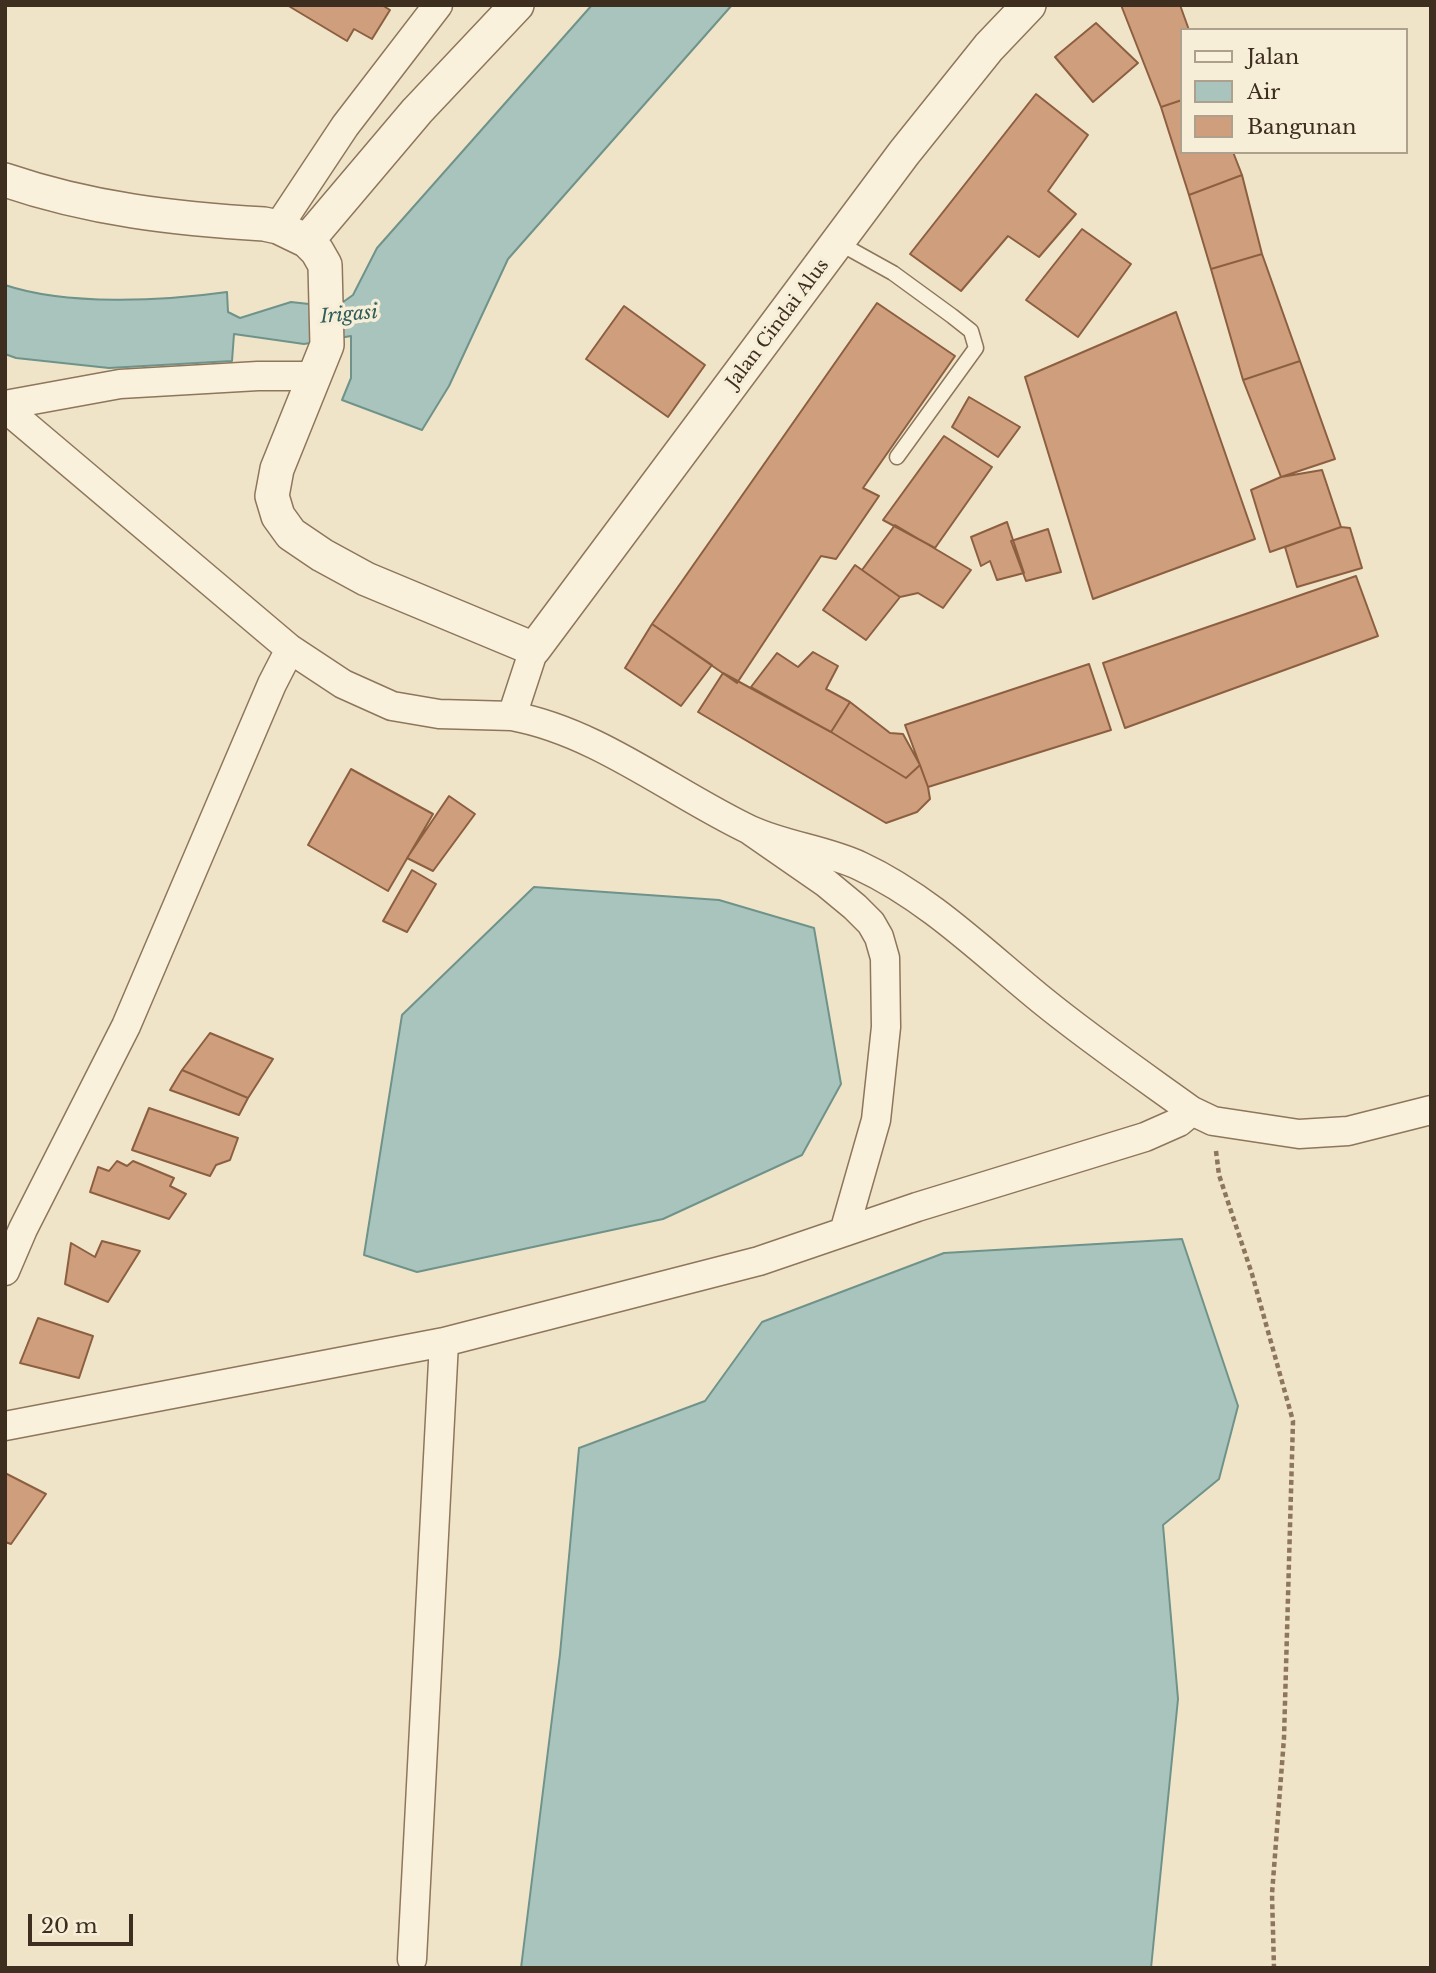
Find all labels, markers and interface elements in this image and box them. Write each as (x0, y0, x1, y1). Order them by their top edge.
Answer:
legend (1180, 28, 1408, 154)
text: Jalan (1247, 44, 1299, 70)
text: Air (1247, 79, 1280, 105)
text: Bangunan (1247, 114, 1356, 140)
street label: Jalan Cindai Alus (722, 255, 834, 393)
water label: Irigasi (319, 301, 379, 329)
scale bar (32, 1899, 136, 1943)
text: 20 m (41, 1913, 98, 1939)

